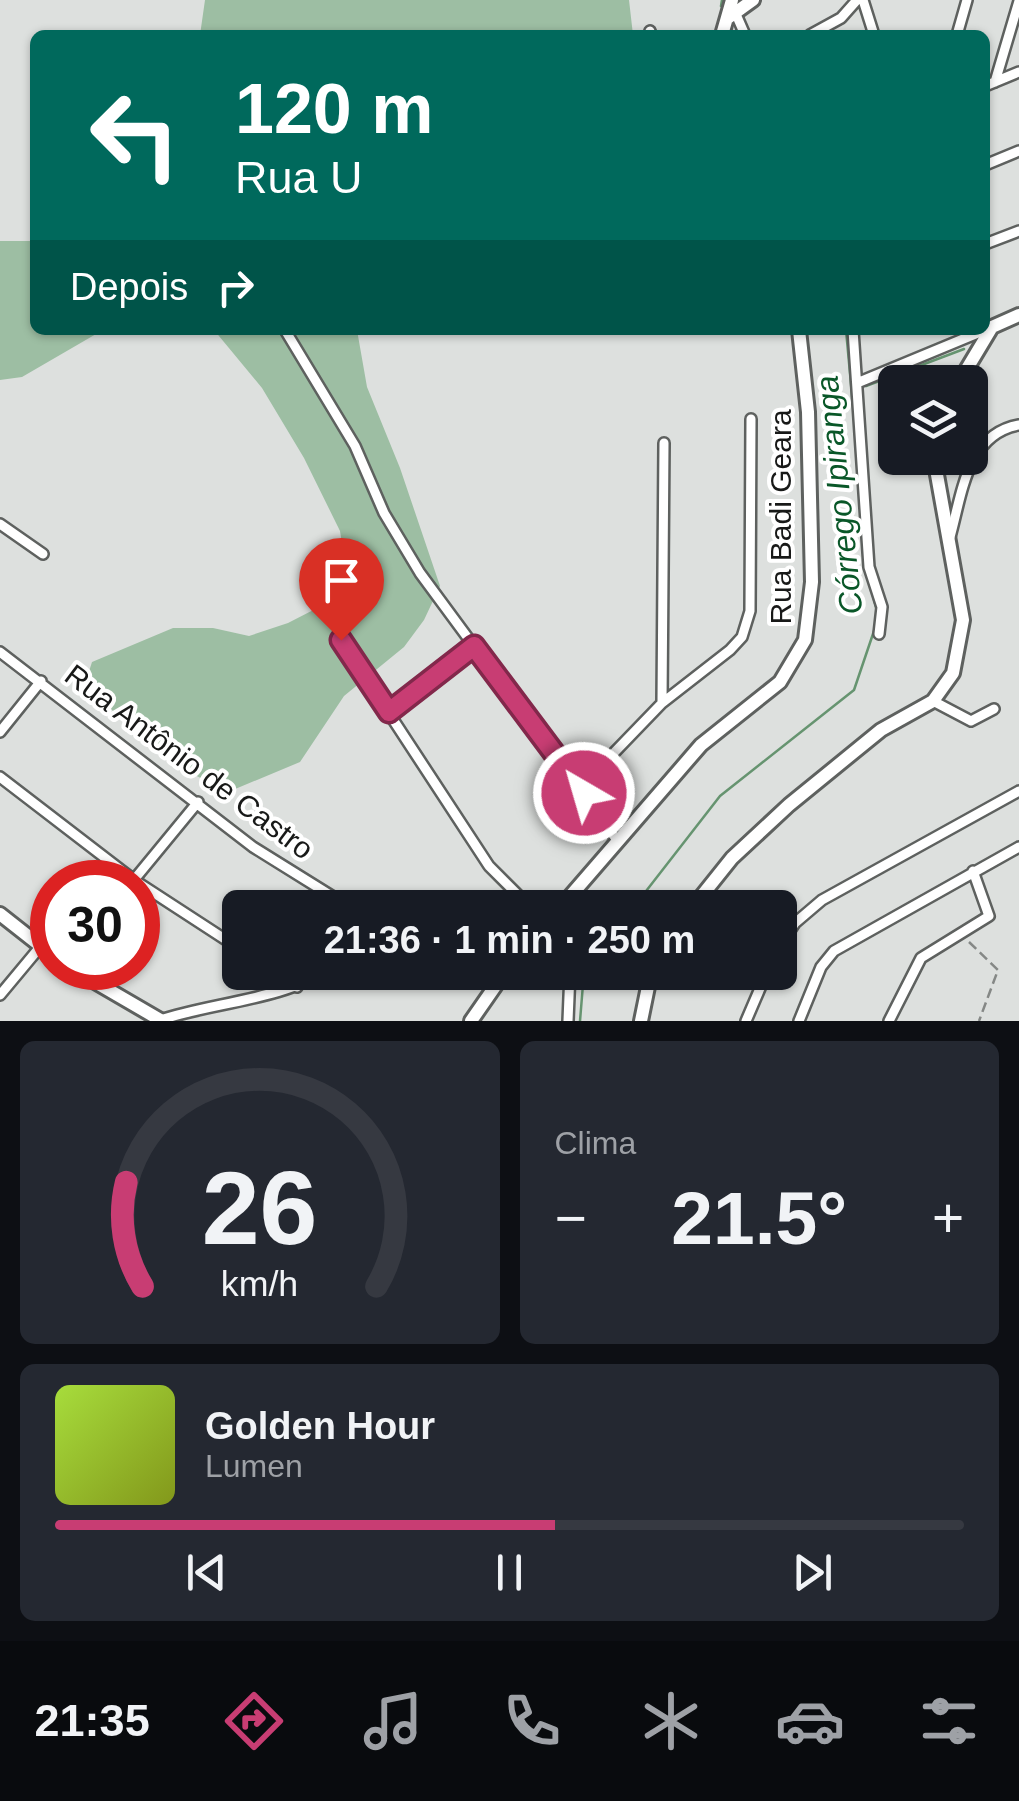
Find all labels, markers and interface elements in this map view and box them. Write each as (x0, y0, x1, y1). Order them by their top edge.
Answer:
icon: left (70, 70, 200, 200)
text: 120 m (235, 70, 433, 148)
text: Rua U (235, 152, 363, 203)
icon: right (208, 260, 263, 315)
text: Depois (70, 266, 188, 308)
map controls (878, 365, 988, 475)
button: layers (878, 365, 988, 475)
water label: Córrego Ipiranga (809, 374, 869, 616)
street label: Rua Badi Geara (764, 409, 797, 625)
pin (299, 538, 384, 641)
icon: arrive (314, 553, 369, 608)
street label: Rua Antônio de Castro (59, 658, 320, 866)
position arrow (532, 741, 636, 845)
speed limit sign: 30 (30, 860, 160, 990)
text: 21:36 · 1 min · 250 m (324, 919, 695, 961)
text: Clima (555, 1125, 636, 1161)
text: 26 (202, 1150, 318, 1266)
text: 21.5° (671, 1176, 847, 1260)
text: − (555, 1187, 587, 1249)
text: + (932, 1187, 964, 1249)
text: km/h (221, 1264, 298, 1304)
text: Golden Hour (205, 1405, 435, 1447)
text: Lumen (205, 1448, 303, 1484)
icon: previous (179, 1545, 234, 1600)
icon: pause (482, 1545, 537, 1600)
icon: next (785, 1545, 840, 1600)
icon: directions (219, 1686, 289, 1756)
icon: music (358, 1686, 428, 1756)
icon: phone (497, 1686, 567, 1756)
icon: climate (636, 1686, 706, 1756)
icon: car (775, 1686, 845, 1756)
icon: filters (914, 1686, 984, 1756)
text: 21:35 (35, 1695, 150, 1746)

